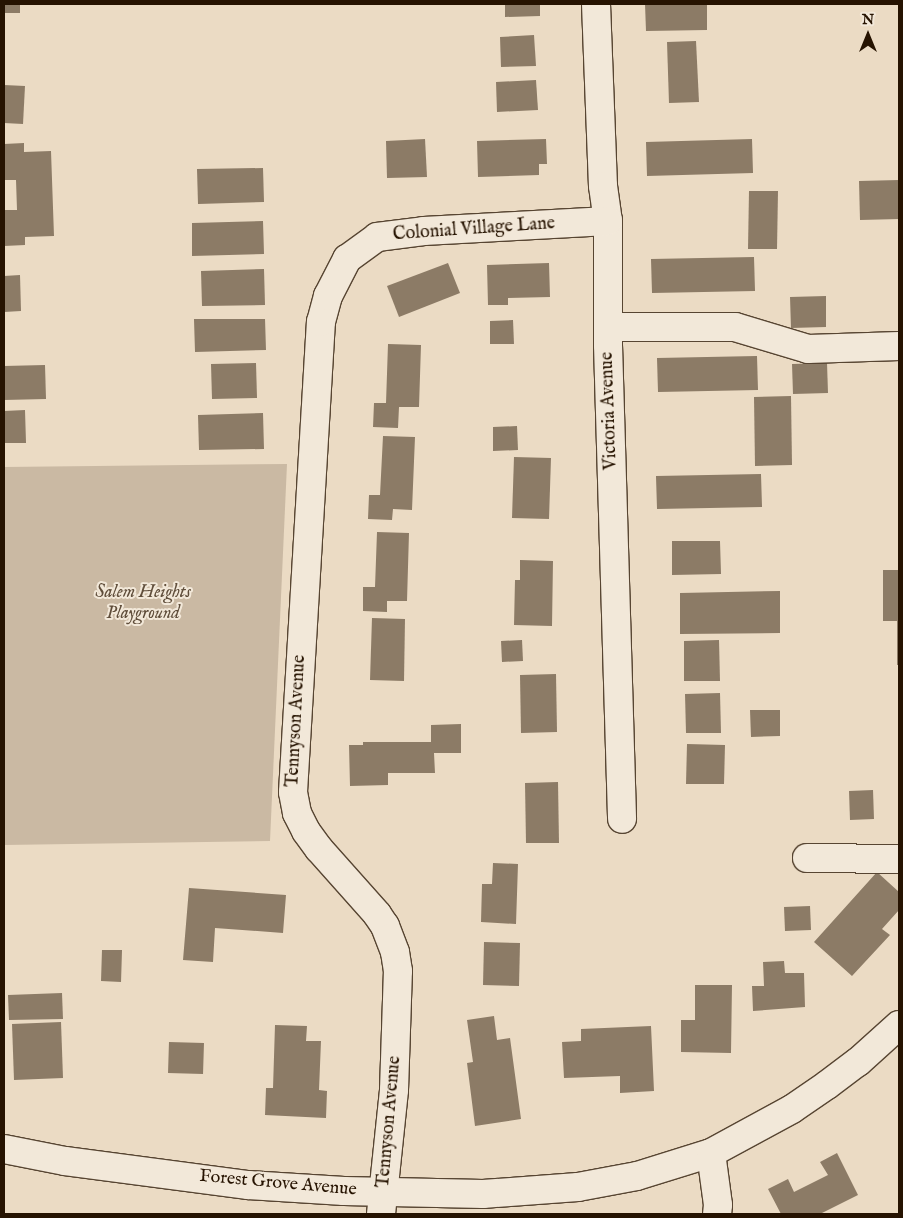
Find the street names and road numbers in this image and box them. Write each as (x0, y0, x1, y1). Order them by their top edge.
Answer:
street label: Colonial Village Lane (392, 214, 556, 246)
street label: Victoria Avenue (597, 352, 623, 470)
street label: Tennyson Avenue (283, 654, 311, 788)
street label: Tennyson Avenue (373, 1055, 407, 1189)
street label: Forest Grove Avenue (198, 1166, 358, 1202)

